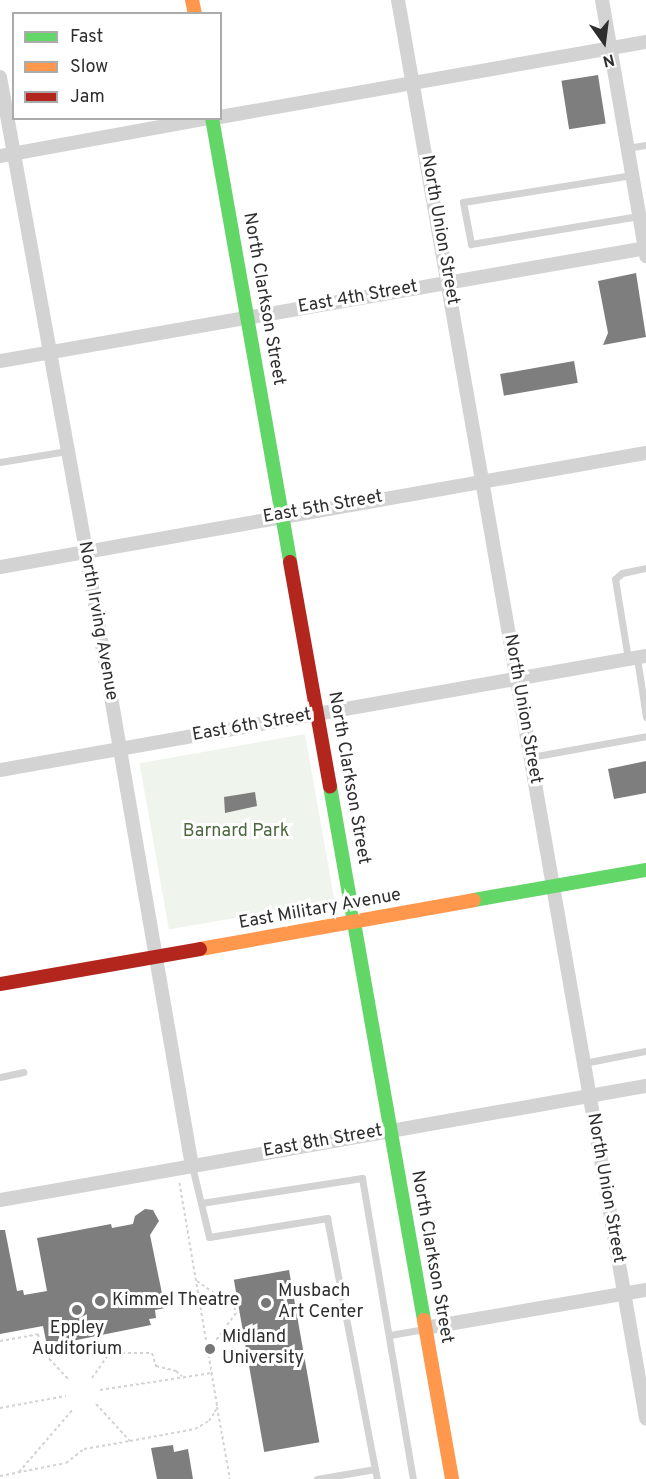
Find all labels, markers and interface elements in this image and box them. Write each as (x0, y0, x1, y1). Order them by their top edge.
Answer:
legend (12, 12, 222, 120)
north arrow (574, 12, 634, 72)
text: Fast (70, 26, 103, 49)
text: N (600, 48, 616, 71)
text: Slow (70, 56, 108, 79)
text: Jam (70, 86, 105, 109)
street label: North Union Street (415, 153, 463, 307)
street label: North Clarkson Street (237, 211, 289, 387)
street label: East 4th Street (297, 277, 419, 319)
street label: East 5th Street (262, 487, 384, 529)
street label: North Irving Avenue (72, 539, 122, 703)
street label: North Union Street (498, 632, 546, 786)
street label: North Clarkson Street (322, 690, 374, 866)
street label: East 6th Street (191, 705, 313, 747)
park label: Barnard Park (183, 821, 289, 843)
street label: East Military Avenue (237, 885, 403, 935)
street label: North Union Street (581, 1111, 629, 1265)
street label: East 8th Street (262, 1121, 384, 1163)
street label: North Clarkson Street (405, 1169, 457, 1345)
place label: Musbach Art Center (278, 1282, 363, 1324)
place label: Kimmel Theatre (112, 1290, 240, 1312)
marker: Kimmel Theatre (93, 1294, 107, 1308)
marker: Musbach Art Center (259, 1296, 273, 1310)
marker: Eppley Auditorium (70, 1303, 84, 1317)
place label: Eppley Auditorium (32, 1319, 122, 1362)
place label: Midland University (222, 1328, 304, 1370)
marker: Midland University (203, 1342, 217, 1356)

